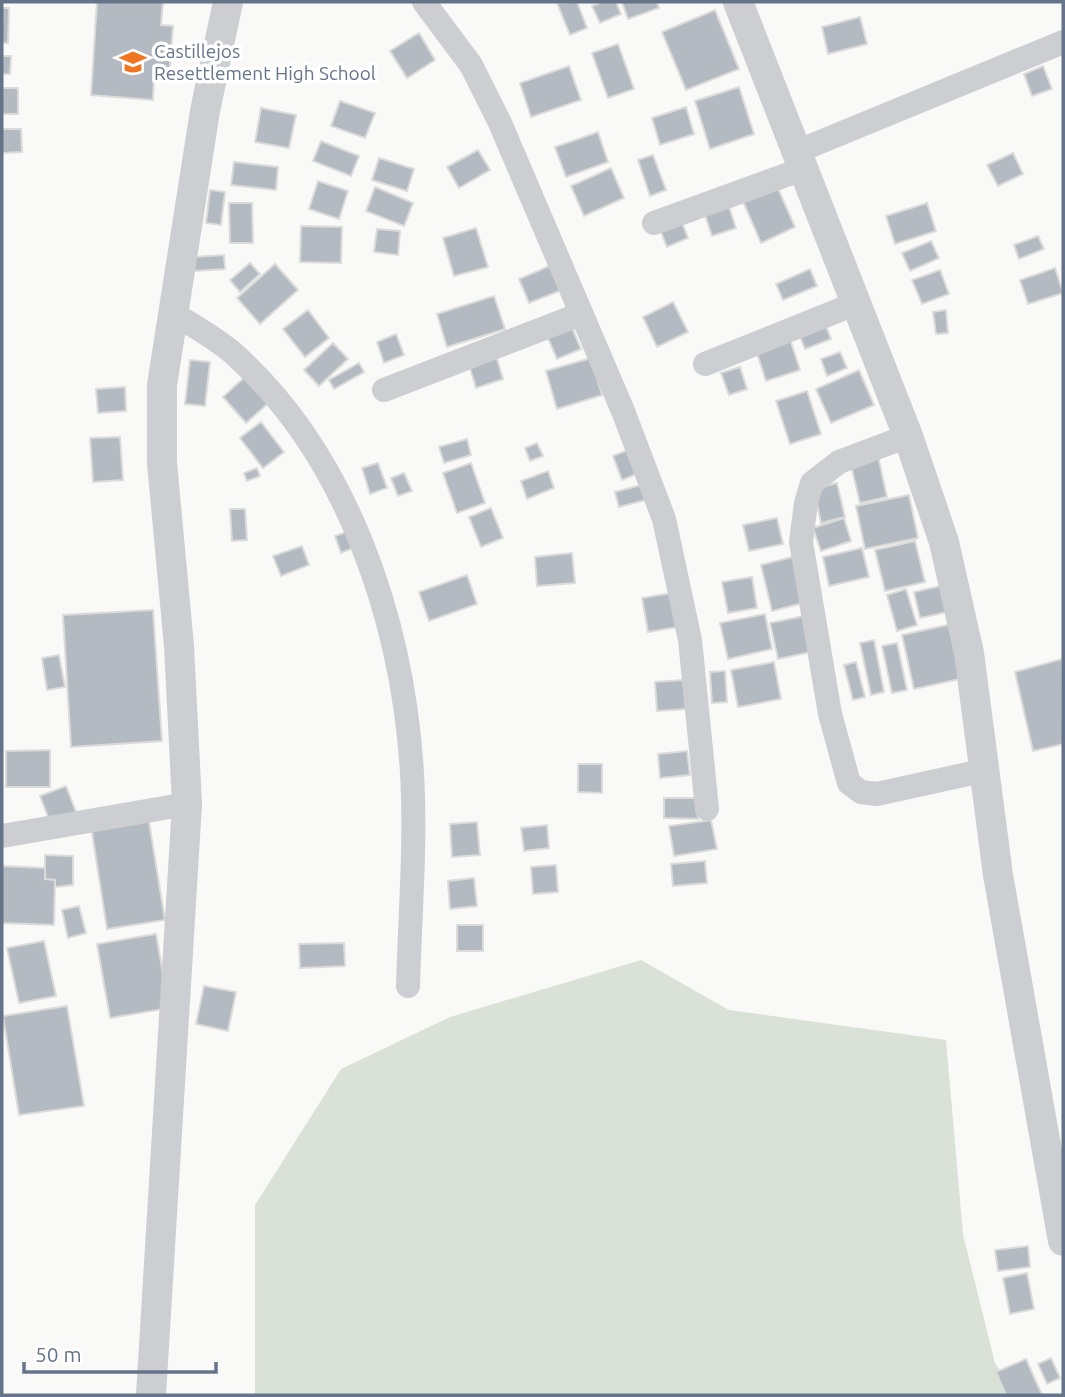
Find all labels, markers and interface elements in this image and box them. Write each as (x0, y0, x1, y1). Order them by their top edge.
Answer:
place label: Castillejos Resettlement High School (154, 40, 376, 84)
school or university icon: Castillejos Resettlement High School (118, 47, 148, 77)
scale bar (24, 1330, 217, 1374)
text: 50 m (35, 1342, 82, 1366)

